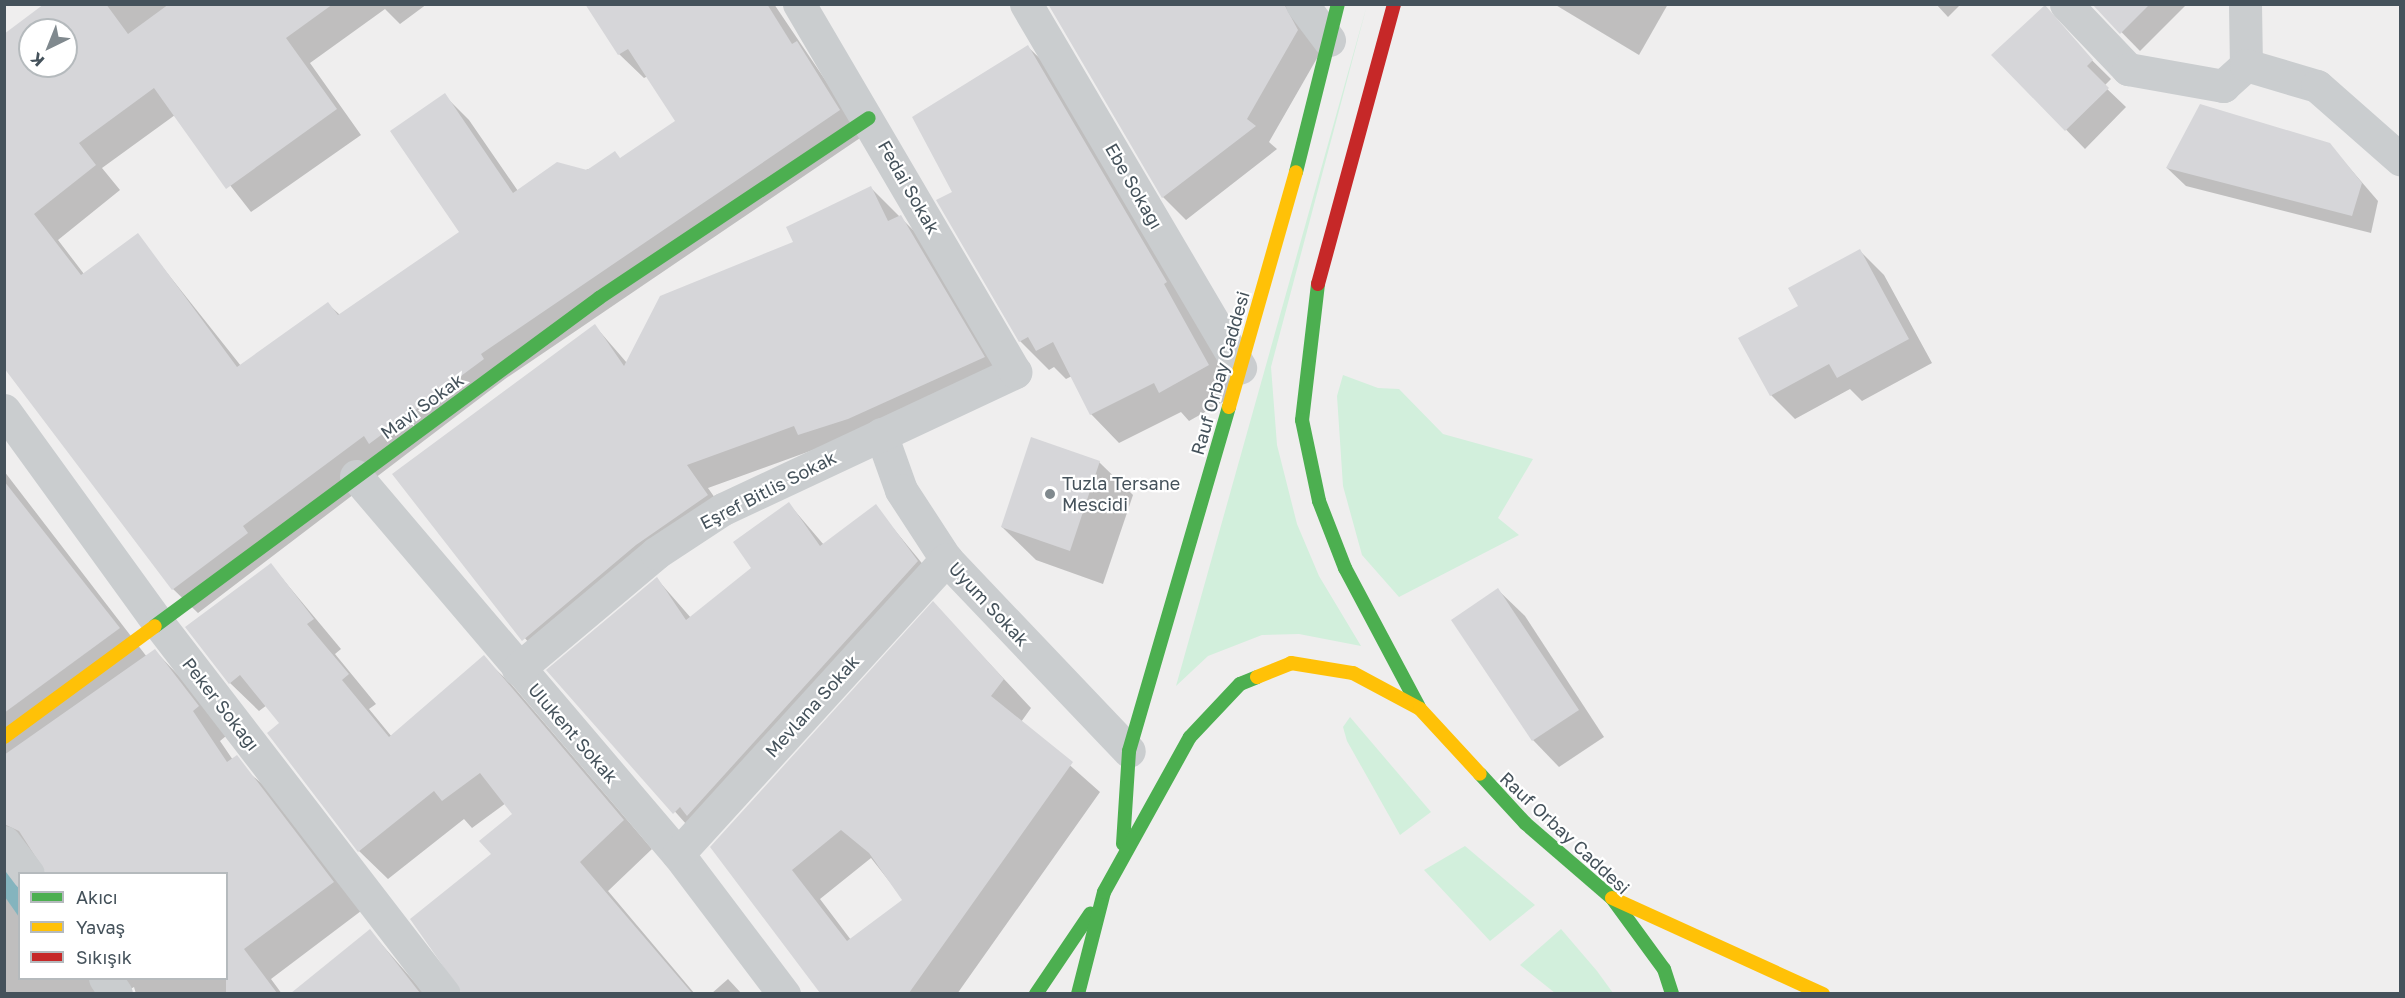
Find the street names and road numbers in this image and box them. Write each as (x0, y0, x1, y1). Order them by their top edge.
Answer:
street label: Fedai Sokak (874, 136, 944, 238)
street label: Ebe Sokağı (1101, 139, 1167, 233)
street label: Rauf Orbay Caddesi (1186, 289, 1254, 457)
street label: Mavi Sokak (376, 369, 468, 443)
street label: Eşref Bitlis Sokak (696, 446, 840, 534)
street label: Uyum Sokak (945, 557, 1033, 651)
street label: Mevlana Sokak (760, 650, 864, 762)
street label: Peker Sokağı (178, 653, 264, 755)
street label: Ulukent Sokak (524, 679, 622, 787)
street label: Rauf Orbay Caddesi (1496, 767, 1634, 899)

